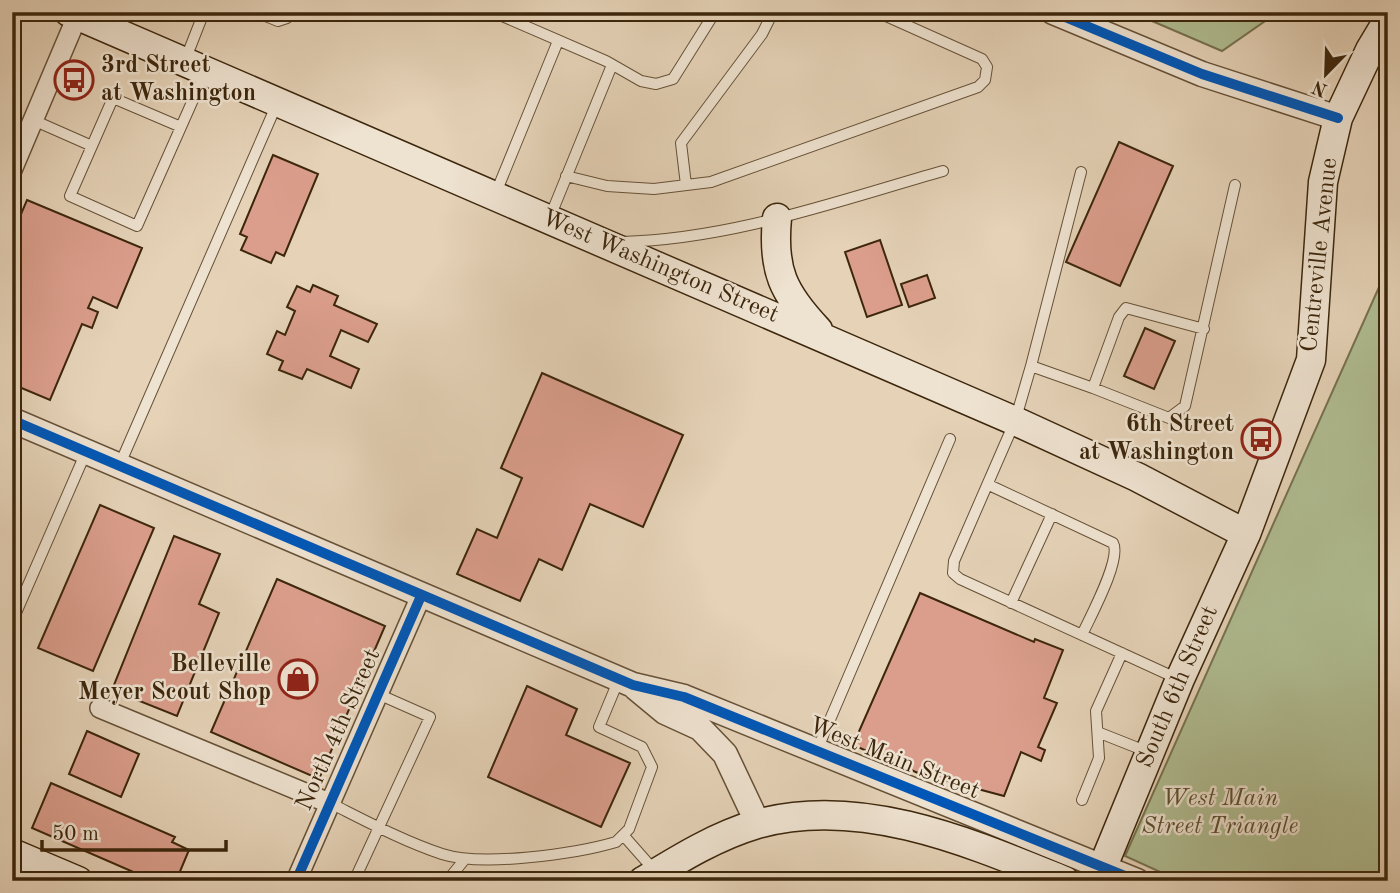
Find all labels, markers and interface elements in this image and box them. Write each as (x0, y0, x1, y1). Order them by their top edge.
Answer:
north arrow (1292, 38, 1362, 108)
place label: 3rd Street at Washington (101, 54, 256, 106)
bus stop icon: 3rd Street at Washington (53, 59, 95, 101)
text: N (1310, 76, 1331, 99)
street label: Centreville Avenue (1298, 157, 1342, 353)
street label: West Washington Street (538, 206, 782, 328)
place label: 6th Street at Washington (1079, 413, 1234, 465)
bus stop icon: 6th Street at Washington (1240, 418, 1282, 460)
street label: South 6th Street (1133, 602, 1223, 772)
street label: North 4th Street (293, 646, 385, 814)
place label: Belleville Meyer Scout Shop (78, 653, 271, 705)
shop icon: Belleville Meyer Scout Shop (277, 658, 319, 700)
street label: West Main Street (805, 714, 983, 804)
park label: West Main Street Triangle (1142, 787, 1299, 839)
scale bar (42, 809, 226, 853)
text: 50 m (52, 824, 99, 845)

